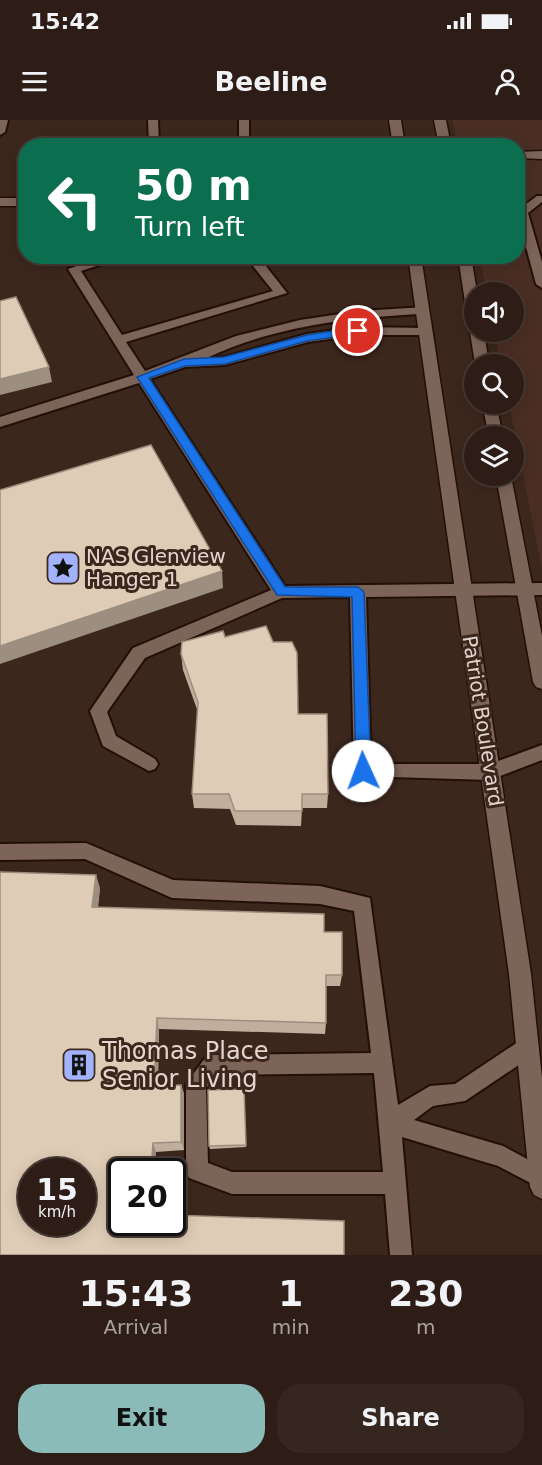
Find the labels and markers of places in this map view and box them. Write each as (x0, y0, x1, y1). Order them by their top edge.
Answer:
pin (332, 305, 383, 356)
place label: NAS Glenview Hanger 1 (86, 544, 226, 591)
place icon: NAS Glenview Hanger 1 (45, 550, 81, 586)
place label: Thomas Place Senior Living (101, 1037, 269, 1093)
building icon: Thomas Place Senior Living (61, 1047, 97, 1083)

